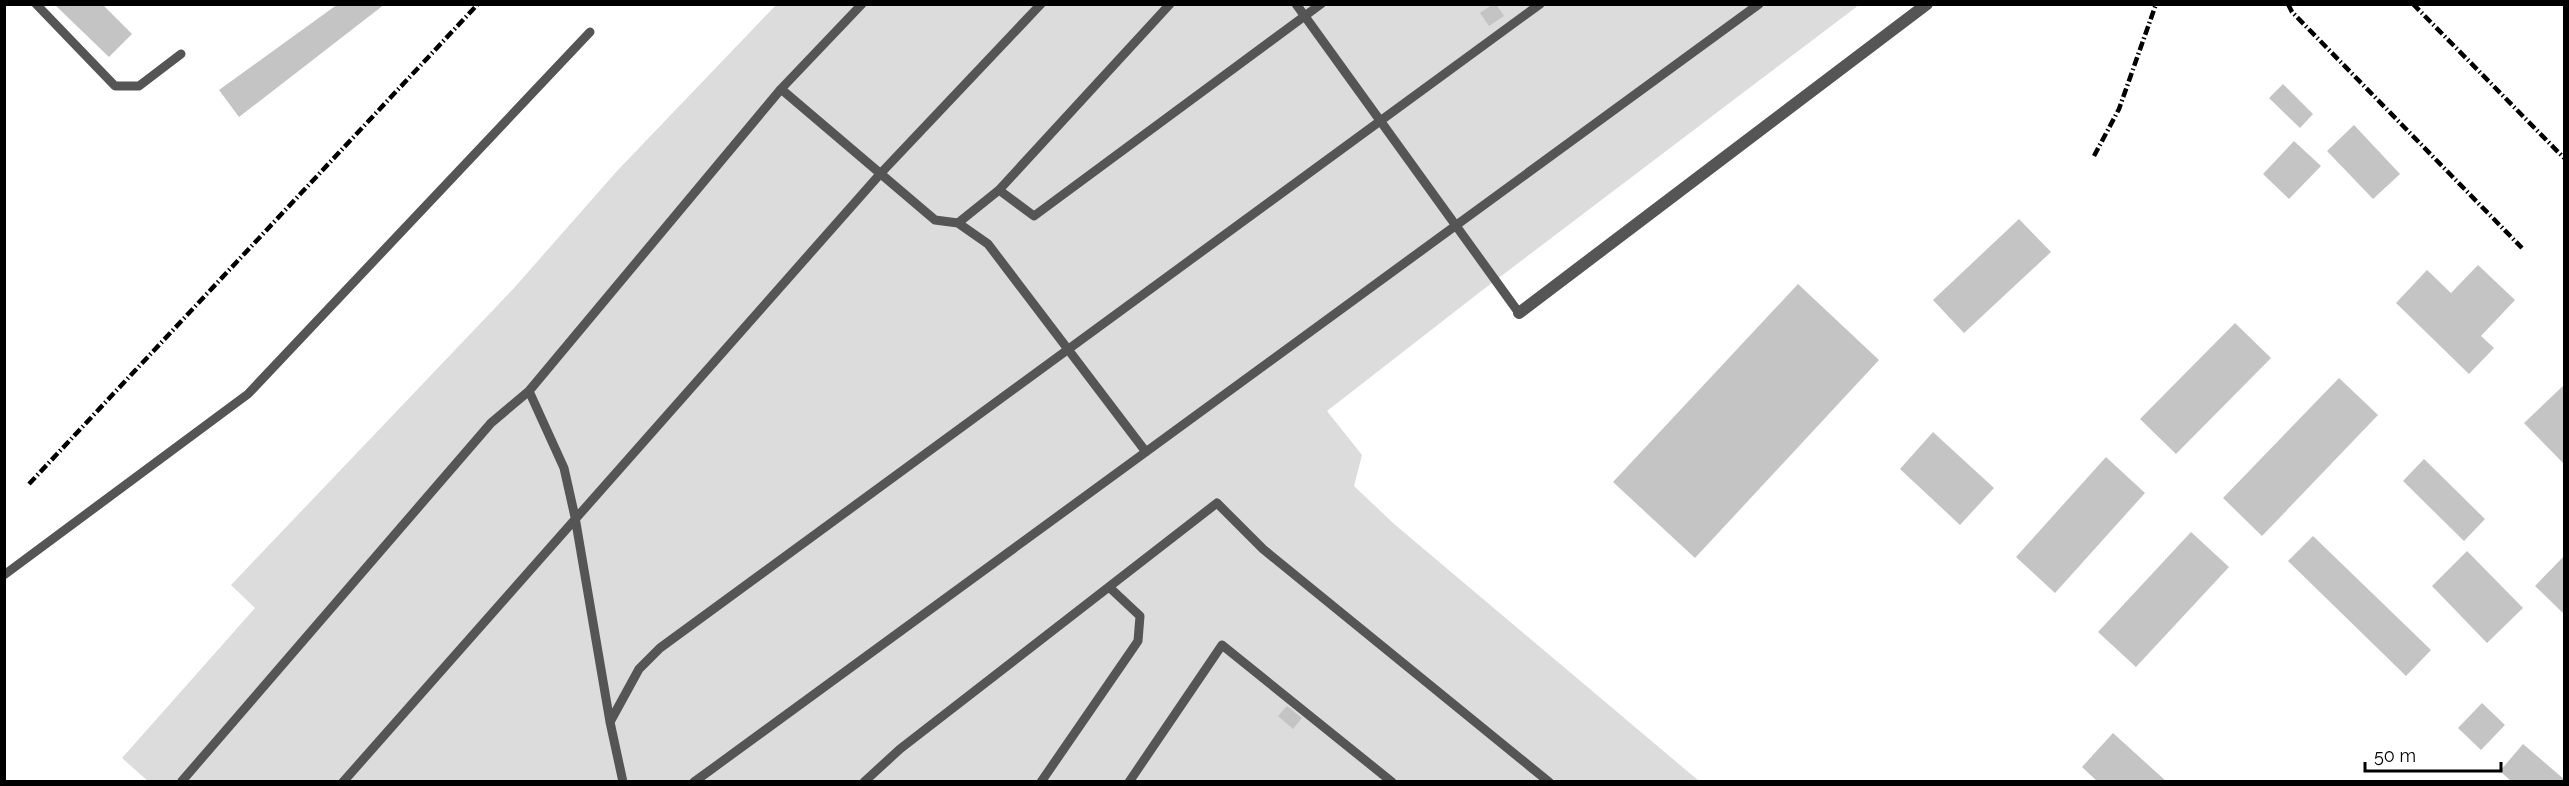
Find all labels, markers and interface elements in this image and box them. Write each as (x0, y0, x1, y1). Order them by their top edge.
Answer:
scale bar (2365, 735, 2502, 773)
text: 50 m (2374, 745, 2416, 766)

